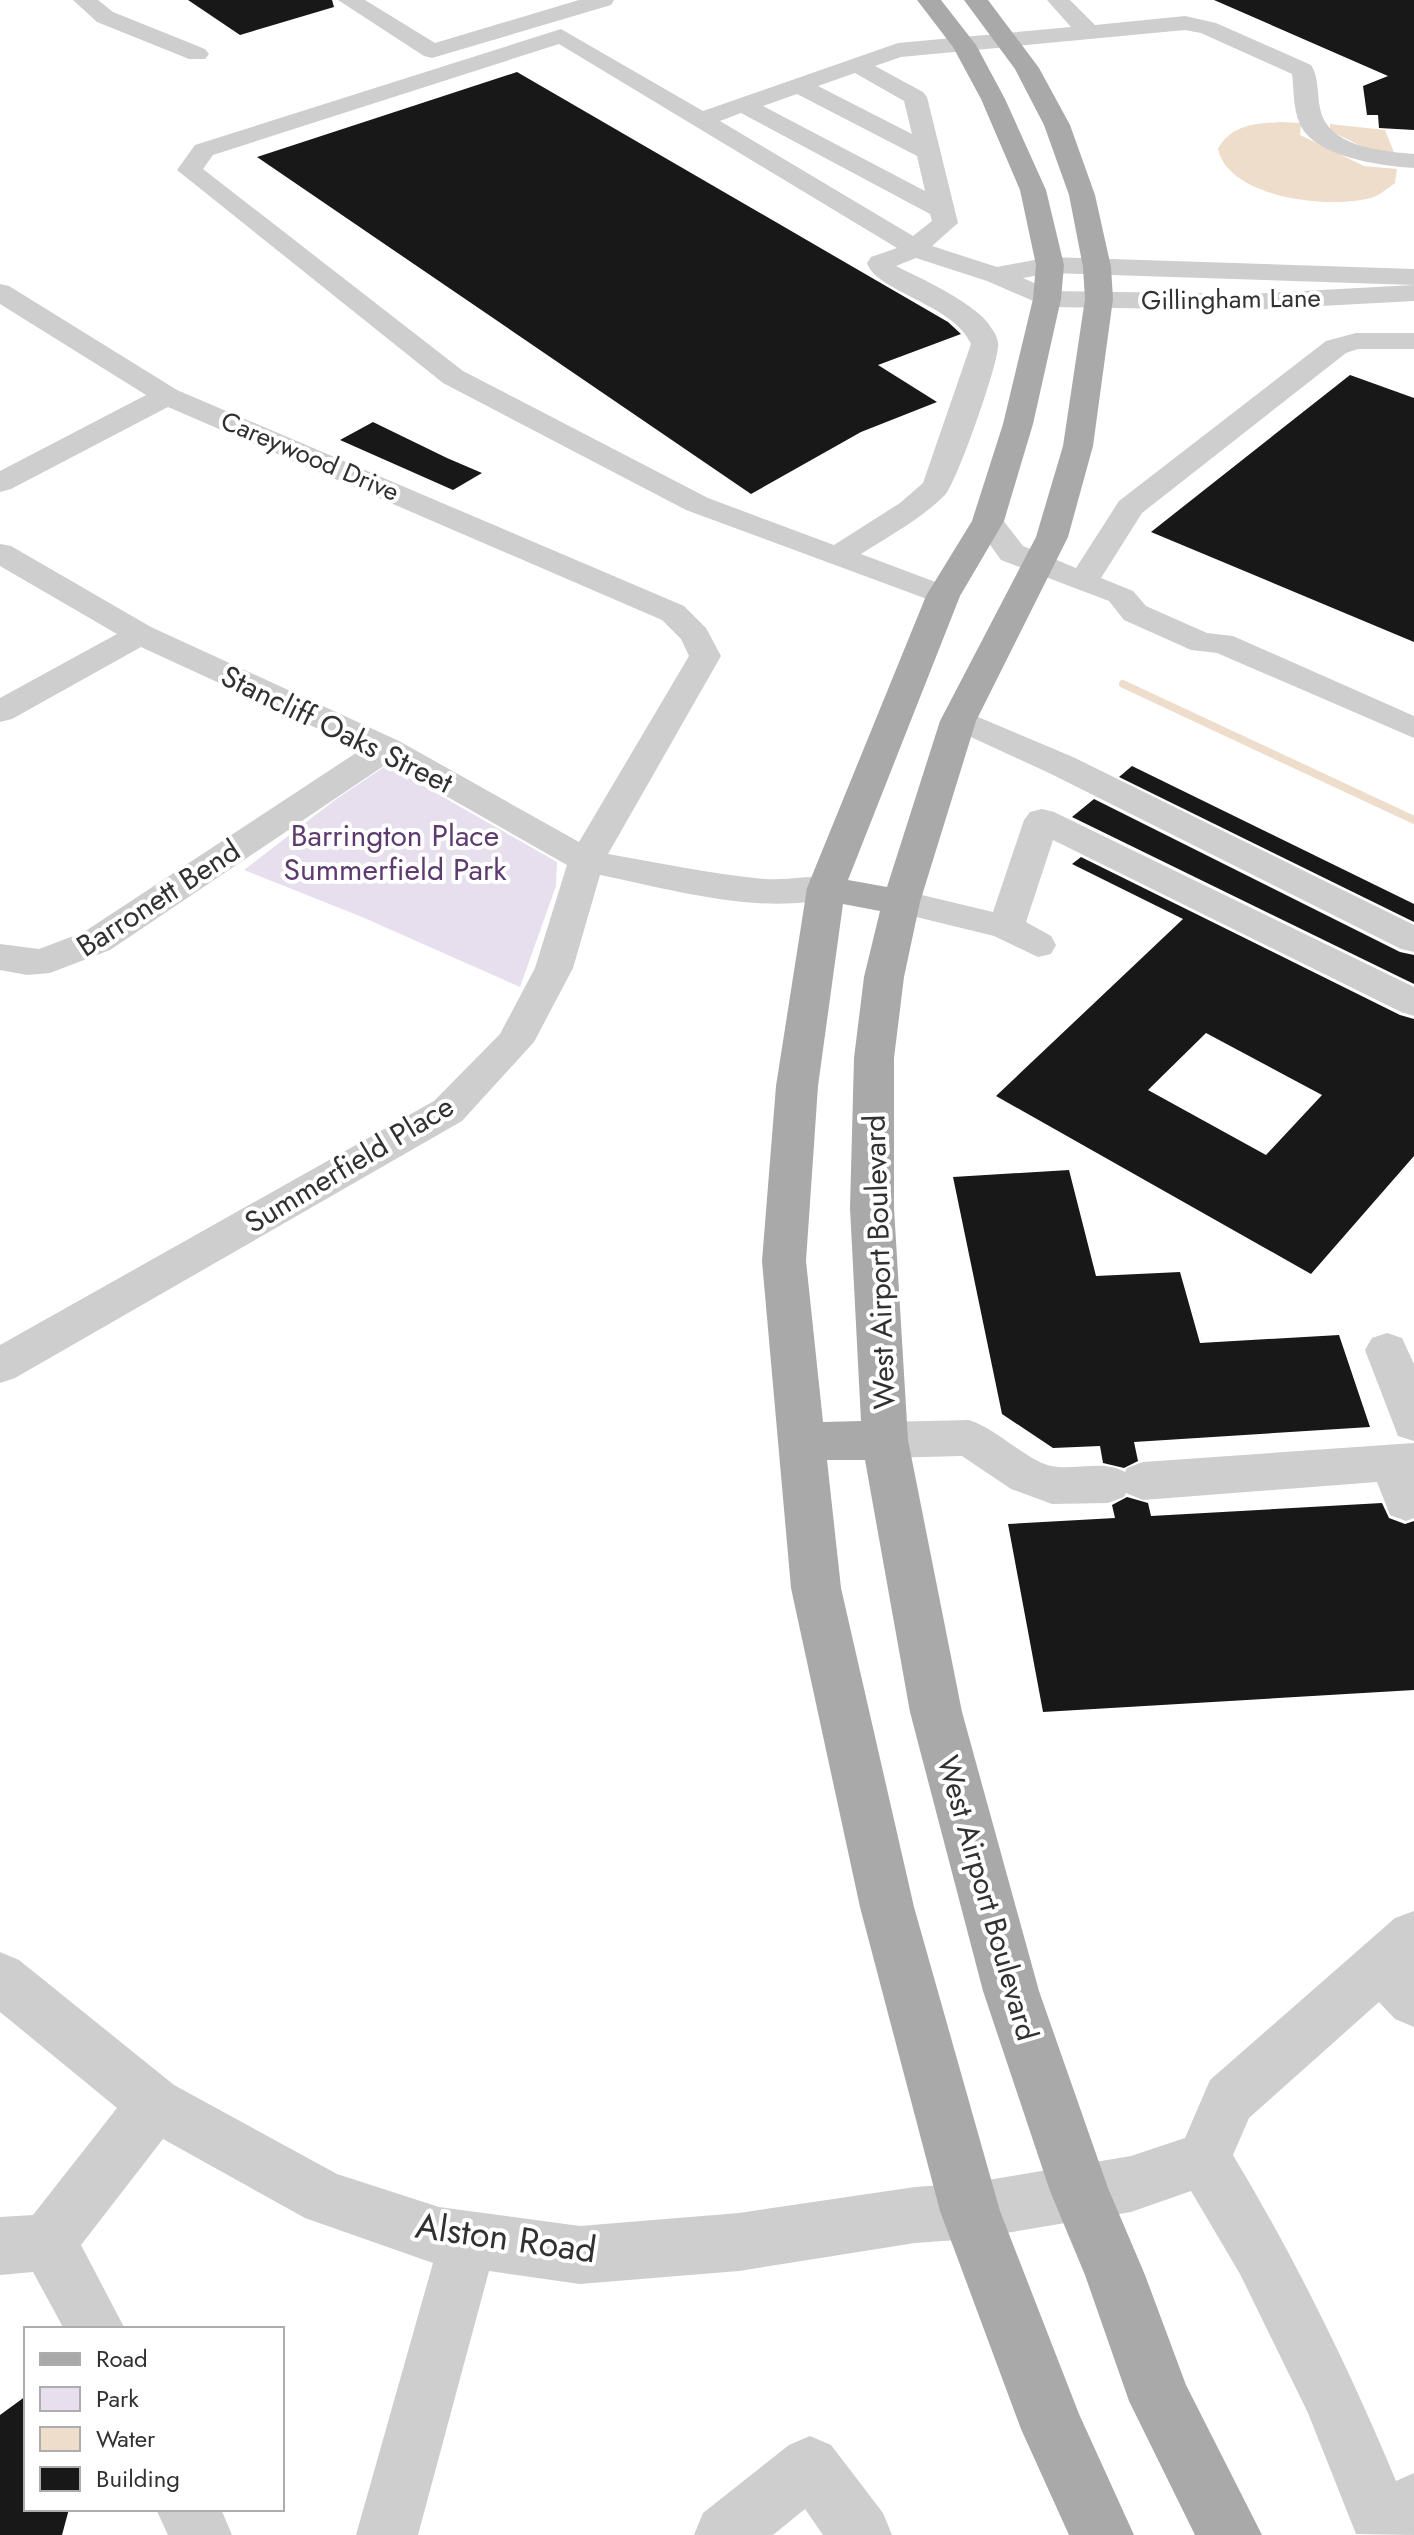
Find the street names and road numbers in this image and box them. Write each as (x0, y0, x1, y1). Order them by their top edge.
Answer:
street label: Gillingham Lane (1141, 278, 1321, 320)
street label: Careywood Drive (215, 401, 405, 511)
street label: Stancliff Oaks Street (214, 654, 461, 804)
street label: Barronett Bend (68, 829, 248, 967)
street label: Summerfield Place (236, 1085, 462, 1243)
street label: West Airport Boulevard (852, 1114, 906, 1410)
street label: West Airport Boulevard (927, 1750, 1049, 2046)
street label: Alston Road (412, 2199, 600, 2275)

